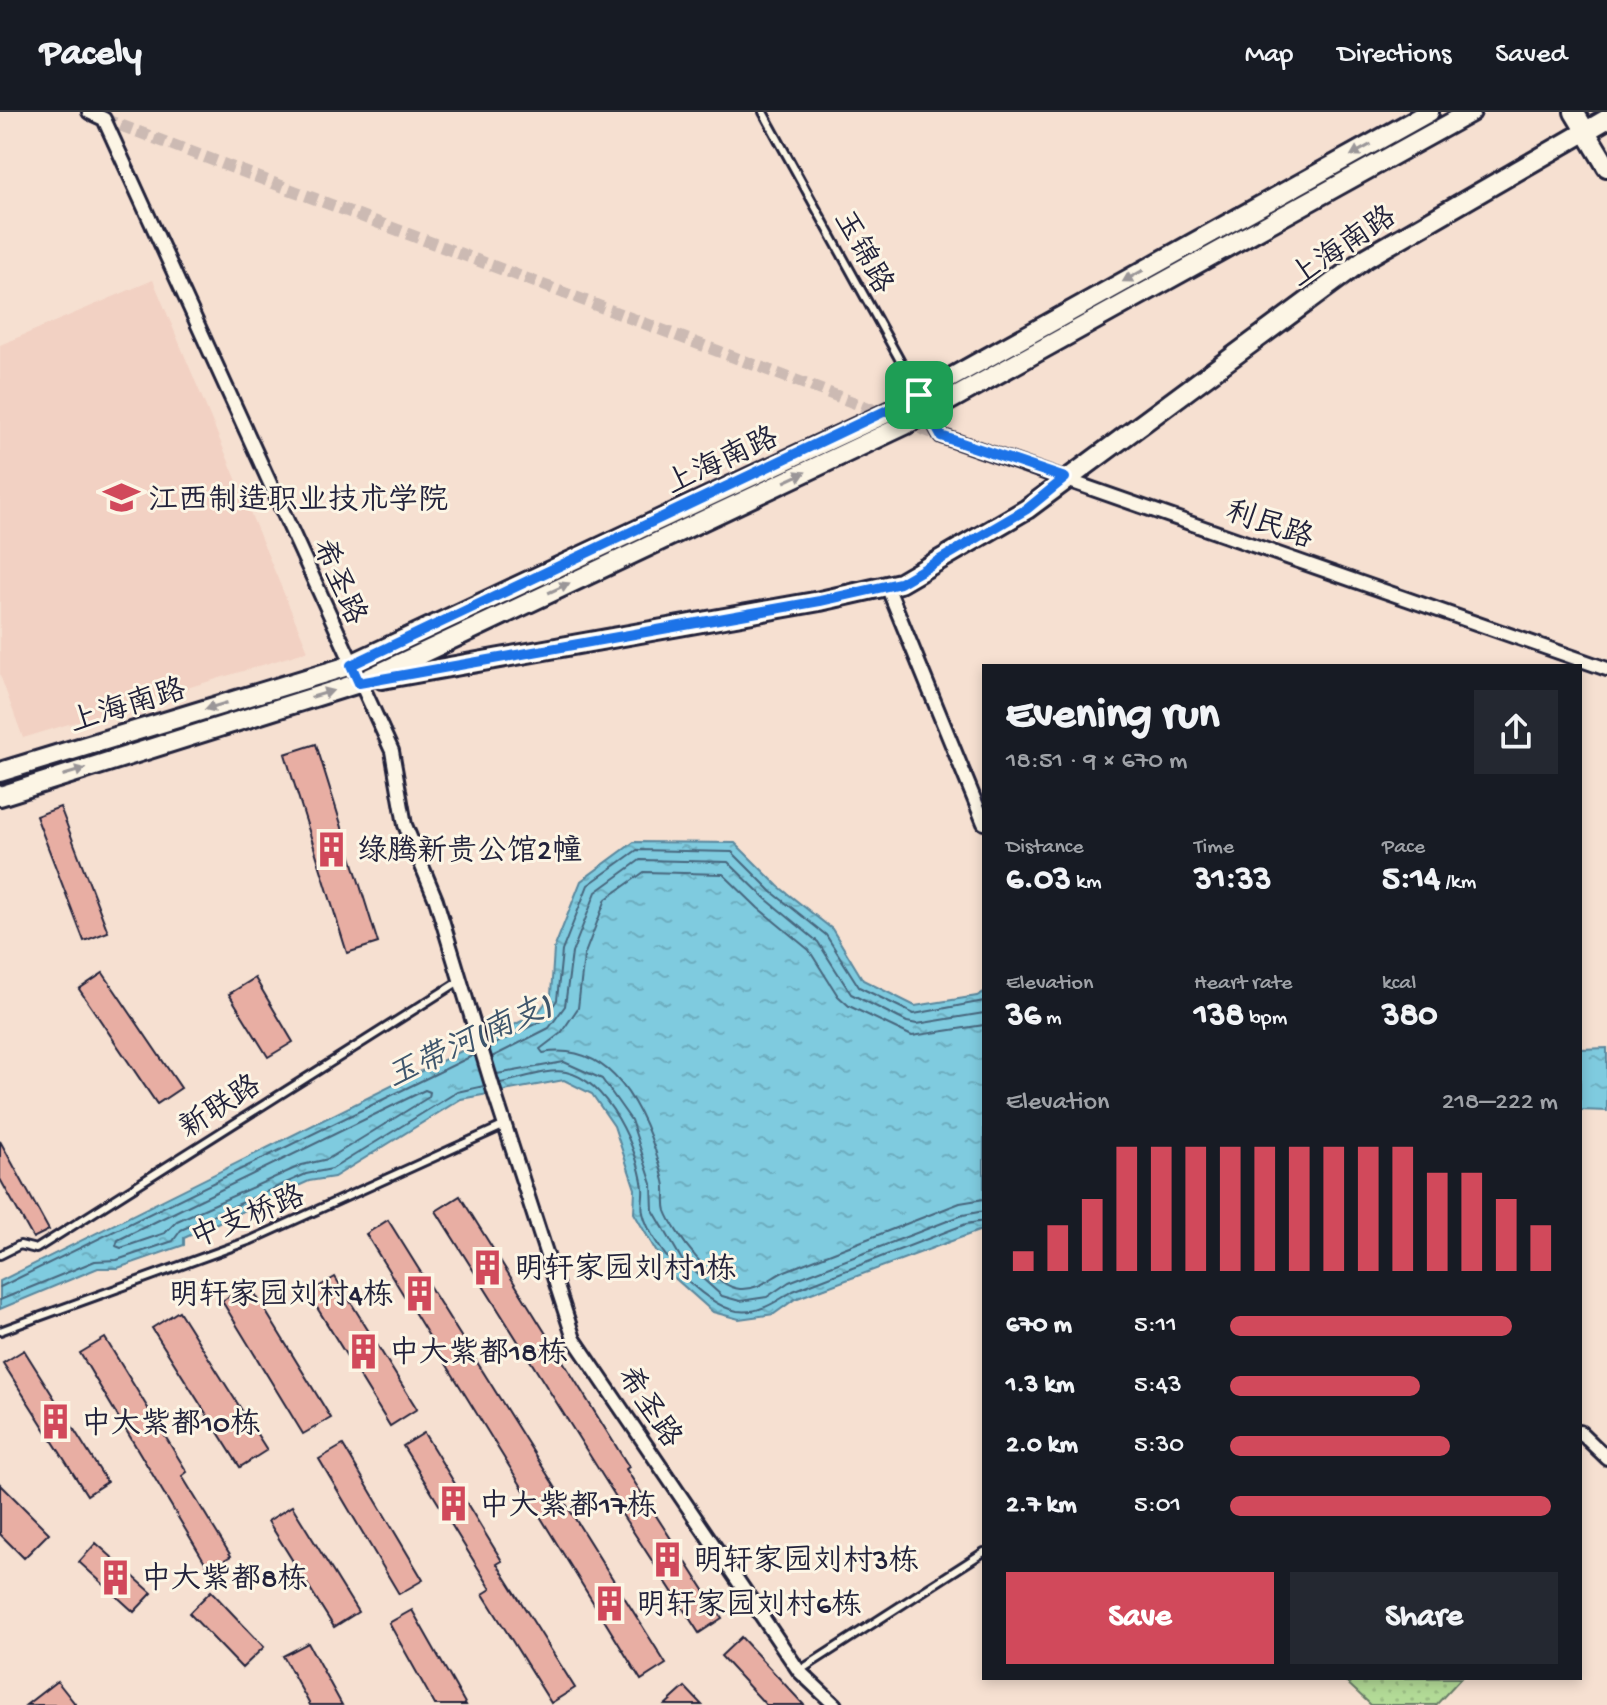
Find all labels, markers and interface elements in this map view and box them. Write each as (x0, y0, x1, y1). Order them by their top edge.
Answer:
text: Pacely (40, 33, 142, 77)
text: Map (1245, 39, 1293, 72)
text: Directions (1337, 39, 1451, 72)
text: Saved (1495, 39, 1567, 72)
one-way arrow (1350, 143, 1372, 157)
street label: 上海南路 (1284, 199, 1404, 297)
street label: 玉锦路 (824, 204, 900, 301)
one-way arrow (1122, 269, 1145, 283)
pin (885, 361, 953, 429)
icon: arrive (897, 373, 941, 417)
street label: 上海南路 (660, 420, 785, 504)
one-way arrow (783, 470, 806, 484)
school or university icon: 江西制造职业技术学院 (103, 479, 141, 517)
place label: 江西制造职业技术学院 (148, 483, 448, 520)
street label: 利民路 (1220, 494, 1317, 558)
street label: 希圣路 (303, 534, 373, 631)
one-way arrow (548, 581, 571, 595)
street label: 上海南路 (65, 672, 191, 743)
one-way arrow (311, 687, 335, 700)
button: share (1474, 690, 1558, 774)
text: Evening run (1006, 691, 1219, 743)
one-way arrow (203, 701, 227, 713)
text: 18:51 · 9 × 670 m (1006, 747, 1188, 778)
one-way arrow (63, 765, 87, 778)
building icon: 绿腾新贵公馆2幢 (312, 830, 350, 868)
place label: 绿腾新贵公馆2幢 (357, 834, 582, 871)
text: Distance (1006, 835, 1084, 861)
text: Time (1194, 835, 1234, 861)
text: Pace (1382, 835, 1425, 861)
text: 6.03 (1006, 861, 1071, 901)
text: 31:33 (1194, 861, 1271, 901)
text: 5:14 (1382, 861, 1440, 901)
text: km (1071, 870, 1102, 896)
text: /km (1440, 870, 1476, 896)
text: Elevation (1006, 971, 1093, 997)
text: Heart rate (1194, 971, 1292, 997)
text: kcal (1382, 971, 1416, 997)
water label: 玉带河(南支) (381, 986, 560, 1098)
text: 36 (1006, 997, 1041, 1037)
text: 138 (1194, 997, 1244, 1037)
text: 380 (1382, 997, 1438, 1037)
text: m (1041, 1006, 1062, 1032)
text: bpm (1244, 1006, 1287, 1032)
street label: 新联路 (173, 1068, 269, 1148)
text: Elevation (1006, 1088, 1109, 1119)
text: 218–222 m (1442, 1088, 1558, 1119)
street label: 中支桥路 (185, 1178, 311, 1258)
building icon: 明轩家园刘村1栋 (469, 1248, 507, 1286)
place label: 明轩家园刘村1栋 (514, 1252, 736, 1289)
building icon: 明轩家园刘村4栋 (400, 1274, 438, 1312)
place label: 明轩家园刘村4栋 (169, 1278, 393, 1315)
text: 670 m (1006, 1311, 1072, 1342)
text: 5:11 (1134, 1311, 1177, 1342)
building icon: 中大紫都18栋 (344, 1332, 382, 1370)
place label: 中大紫都18栋 (389, 1335, 568, 1373)
street label: 希圣路 (608, 1360, 689, 1456)
text: 1.3 km (1006, 1371, 1074, 1402)
text: 5:43 (1134, 1371, 1182, 1402)
building icon: 中大紫都10栋 (36, 1403, 74, 1441)
place label: 中大紫都10栋 (81, 1406, 260, 1444)
text: 2.0 km (1006, 1431, 1078, 1462)
text: 5:30 (1134, 1431, 1184, 1462)
building icon: 中大紫都17栋 (434, 1485, 472, 1523)
place label: 中大紫都17栋 (479, 1488, 657, 1526)
text: 2.7 km (1006, 1491, 1077, 1522)
text: 5:01 (1134, 1491, 1181, 1522)
building icon: 明轩家园刘村3栋 (648, 1540, 686, 1578)
place label: 明轩家园刘村3栋 (693, 1544, 919, 1581)
building icon: 中大紫都8栋 (96, 1558, 134, 1596)
place label: 中大紫都8栋 (141, 1561, 307, 1599)
button: Save (1006, 1572, 1274, 1664)
button: Share (1290, 1572, 1558, 1664)
building icon: 明轩家园刘村6栋 (591, 1584, 629, 1622)
place label: 明轩家园刘村6栋 (636, 1588, 861, 1625)

